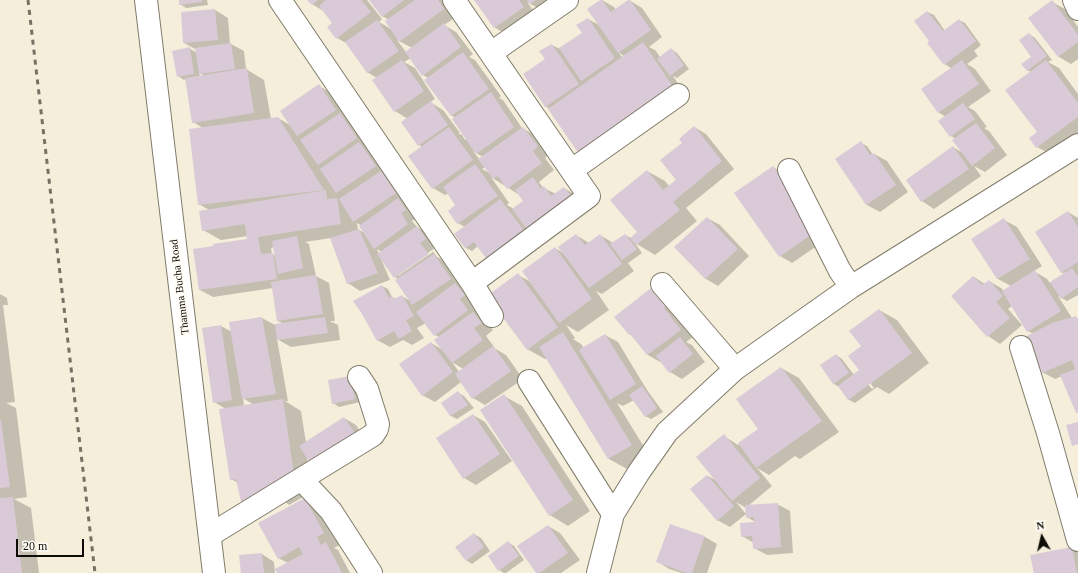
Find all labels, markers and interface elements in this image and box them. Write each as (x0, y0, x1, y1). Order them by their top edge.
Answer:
street label: Thamma Bucha Road (167, 236, 193, 338)
north arrow (1022, 517, 1062, 557)
text: N (1036, 519, 1045, 532)
scale bar (18, 531, 86, 557)
text: 20 m (23, 539, 47, 553)

